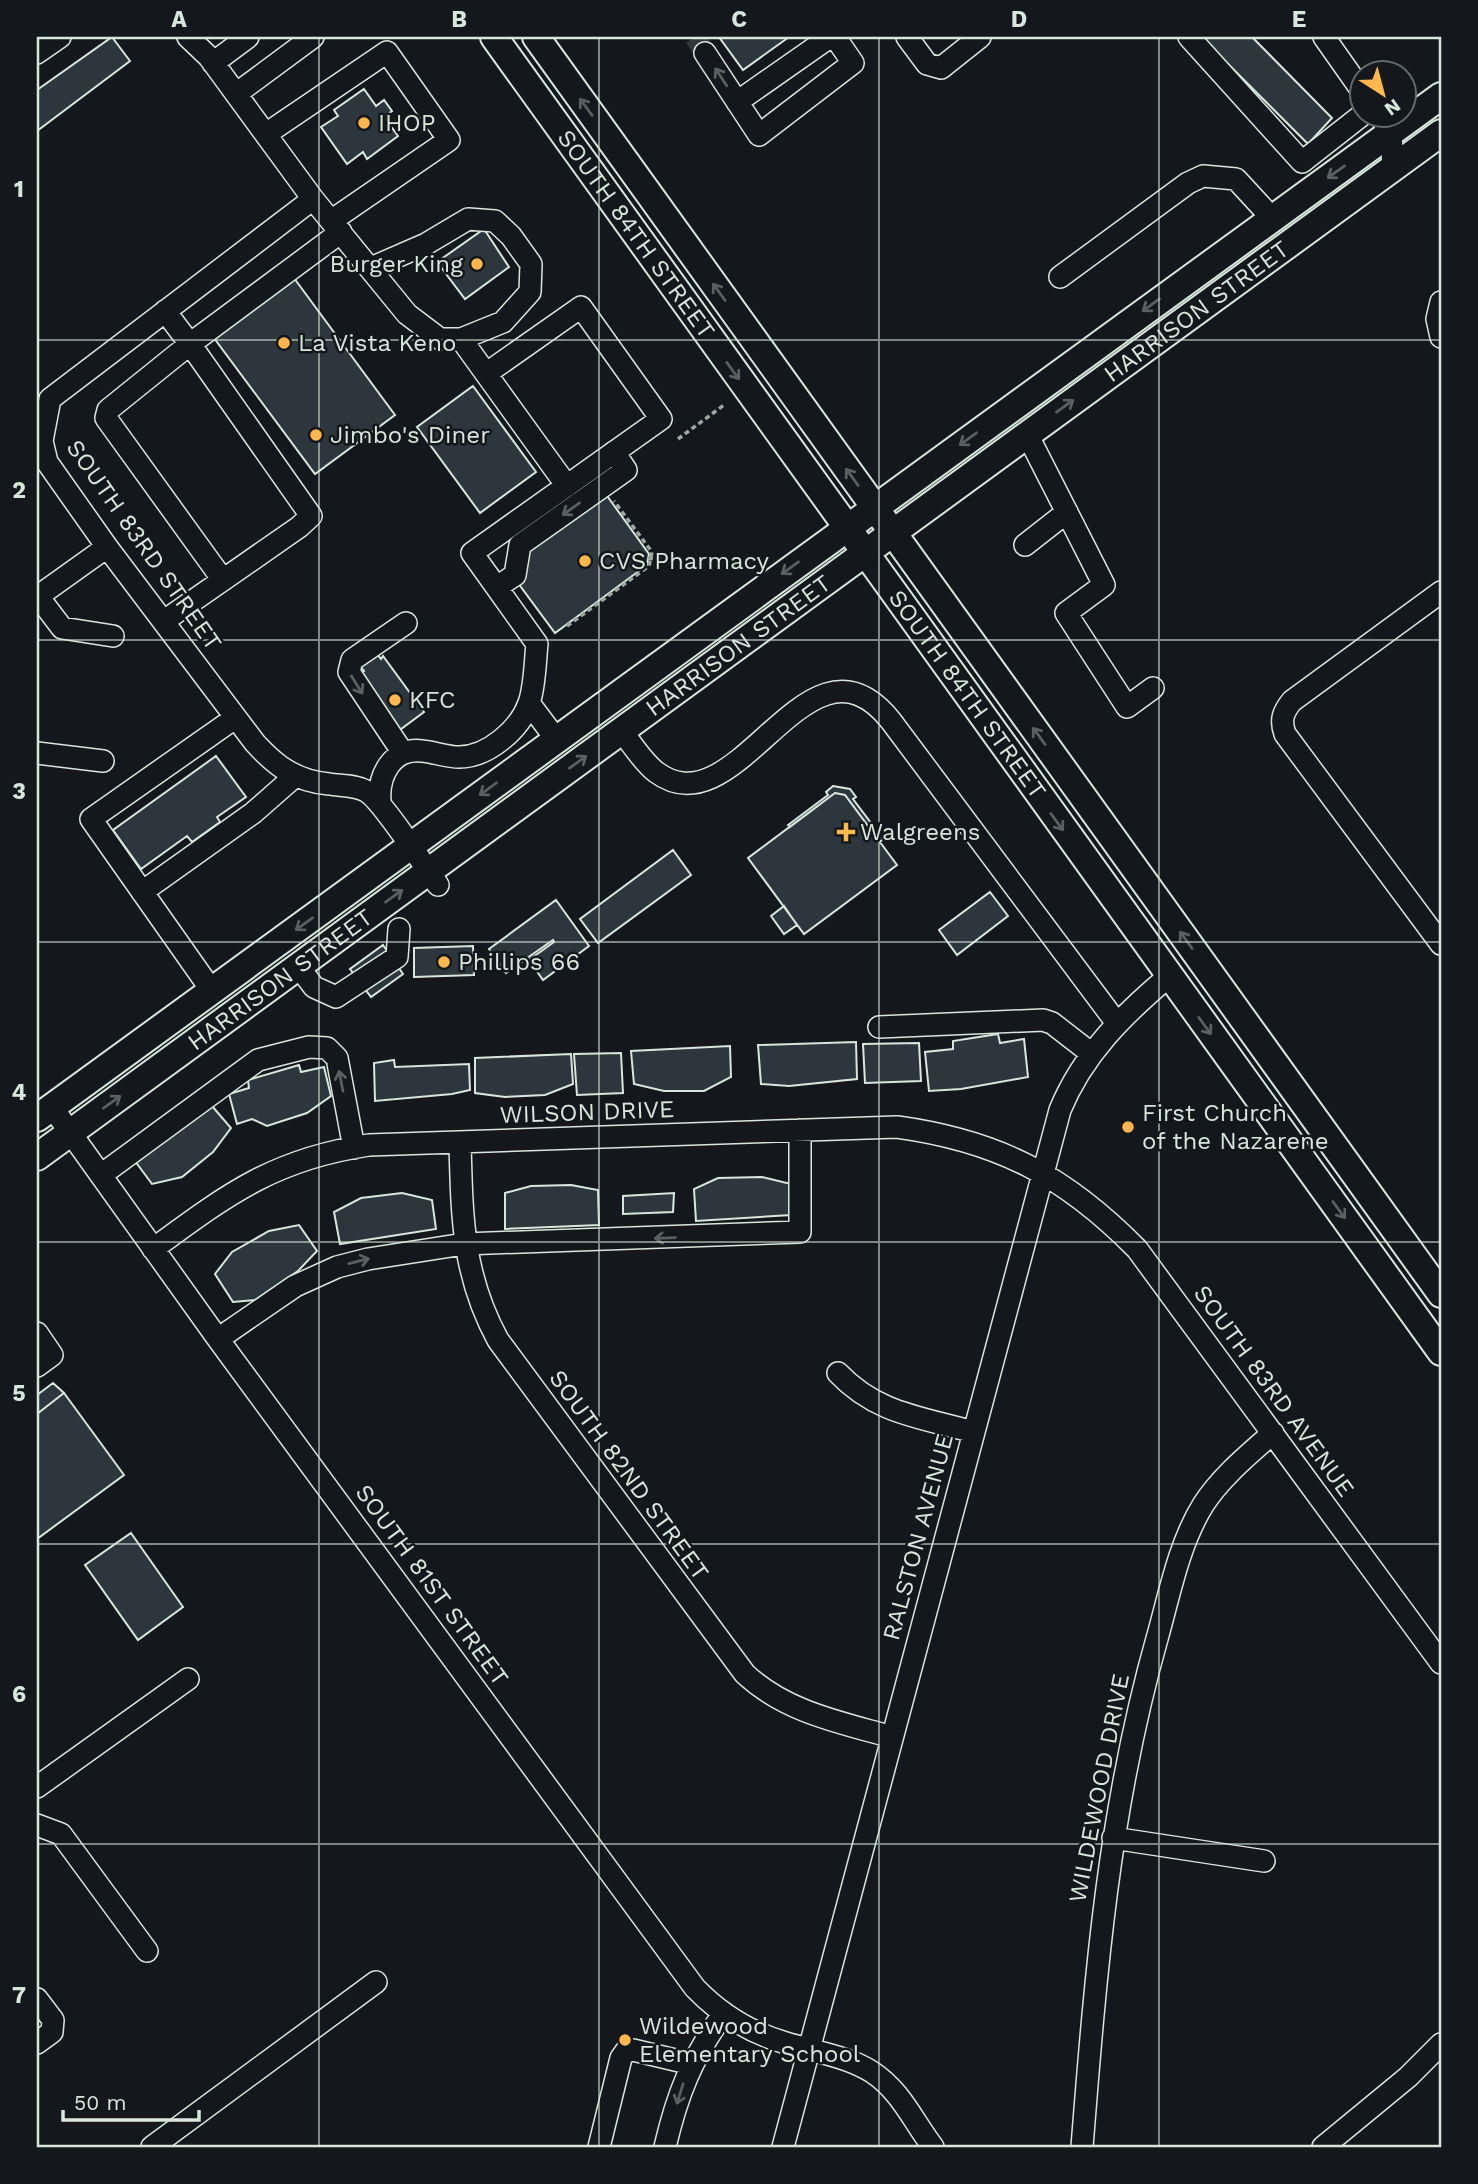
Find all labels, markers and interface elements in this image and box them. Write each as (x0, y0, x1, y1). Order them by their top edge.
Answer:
text: A (171, 6, 187, 33)
text: B (451, 6, 467, 33)
text: C (731, 6, 747, 33)
text: D (1011, 6, 1027, 33)
text: E (1292, 6, 1306, 33)
north arrow (1348, 60, 1418, 130)
one-way arrow (714, 68, 728, 88)
text: N (1380, 94, 1405, 121)
one-way arrow (579, 98, 593, 117)
place label: IHOP (378, 109, 435, 137)
marker: IHOP (356, 115, 372, 131)
street label: SOUTH 84TH STREET (552, 124, 720, 344)
one-way arrow (1327, 165, 1346, 179)
text: 1 (14, 176, 24, 203)
street label: HARRISON STREET (1098, 235, 1294, 388)
place label: Burger King (330, 250, 463, 278)
marker: Burger King (469, 256, 485, 272)
one-way arrow (712, 283, 726, 302)
one-way arrow (1142, 298, 1161, 312)
place label: La Vista Keno (298, 329, 456, 357)
marker: La Vista Keno (276, 335, 292, 351)
one-way arrow (726, 361, 741, 380)
one-way arrow (1055, 399, 1074, 413)
place label: Jimbo's Diner (330, 421, 490, 449)
marker: Jimbo's Diner (308, 427, 324, 443)
one-way arrow (958, 431, 977, 446)
street label: SOUTH 83RD STREET (61, 434, 227, 656)
one-way arrow (844, 468, 859, 487)
text: 2 (12, 477, 26, 504)
one-way arrow (562, 502, 581, 516)
place label: CVS Pharmacy (599, 547, 770, 575)
marker: CVS Pharmacy (577, 553, 593, 569)
one-way arrow (781, 561, 800, 576)
street label: HARRISON STREET (640, 569, 836, 722)
street label: SOUTH 84TH STREET (883, 585, 1052, 804)
one-way arrow (349, 675, 364, 694)
place label: KFC (409, 686, 456, 714)
marker: KFC (387, 692, 403, 708)
one-way arrow (1032, 727, 1046, 746)
one-way arrow (568, 755, 587, 769)
text: 3 (12, 778, 26, 805)
one-way arrow (479, 782, 498, 797)
one-way arrow (1050, 812, 1065, 831)
place label: Walgreens (860, 818, 980, 846)
marker: Walgreens (838, 824, 854, 840)
one-way arrow (385, 889, 404, 904)
street label: HARRISON STREET (182, 903, 378, 1056)
one-way arrow (295, 916, 314, 931)
one-way arrow (1179, 931, 1194, 950)
place label: Phillips 66 (458, 948, 580, 976)
marker: Phillips 66 (436, 954, 452, 970)
one-way arrow (1198, 1016, 1212, 1035)
one-way arrow (334, 1070, 347, 1092)
text: 4 (12, 1079, 27, 1106)
one-way arrow (102, 1095, 121, 1110)
street label: WILSON DRIVE (499, 1095, 675, 1129)
place label: First Church of the Nazarene (1142, 1099, 1329, 1155)
marker: First Church of the Nazarene (1120, 1119, 1136, 1135)
one-way arrow (1331, 1200, 1346, 1219)
one-way arrow (654, 1232, 677, 1245)
one-way arrow (347, 1254, 370, 1267)
street label: SOUTH 83RD AVENUE (1188, 1280, 1360, 1502)
street label: SOUTH 82ND STREET (543, 1365, 715, 1585)
text: 5 (12, 1380, 26, 1407)
street label: RALSTON AVENUE (877, 1431, 959, 1643)
street label: SOUTH 81ST STREET (350, 1479, 514, 1691)
street label: WILDEWOOD DRIVE (1063, 1671, 1135, 1905)
text: 6 (12, 1681, 26, 1708)
text: 7 (12, 1982, 26, 2009)
place label: Wildewood Elementary School (639, 2012, 861, 2068)
marker: Wildewood Elementary School (617, 2032, 633, 2048)
scale bar (63, 2079, 200, 2123)
one-way arrow (672, 2083, 685, 2105)
text: 50 m (74, 2090, 126, 2115)

